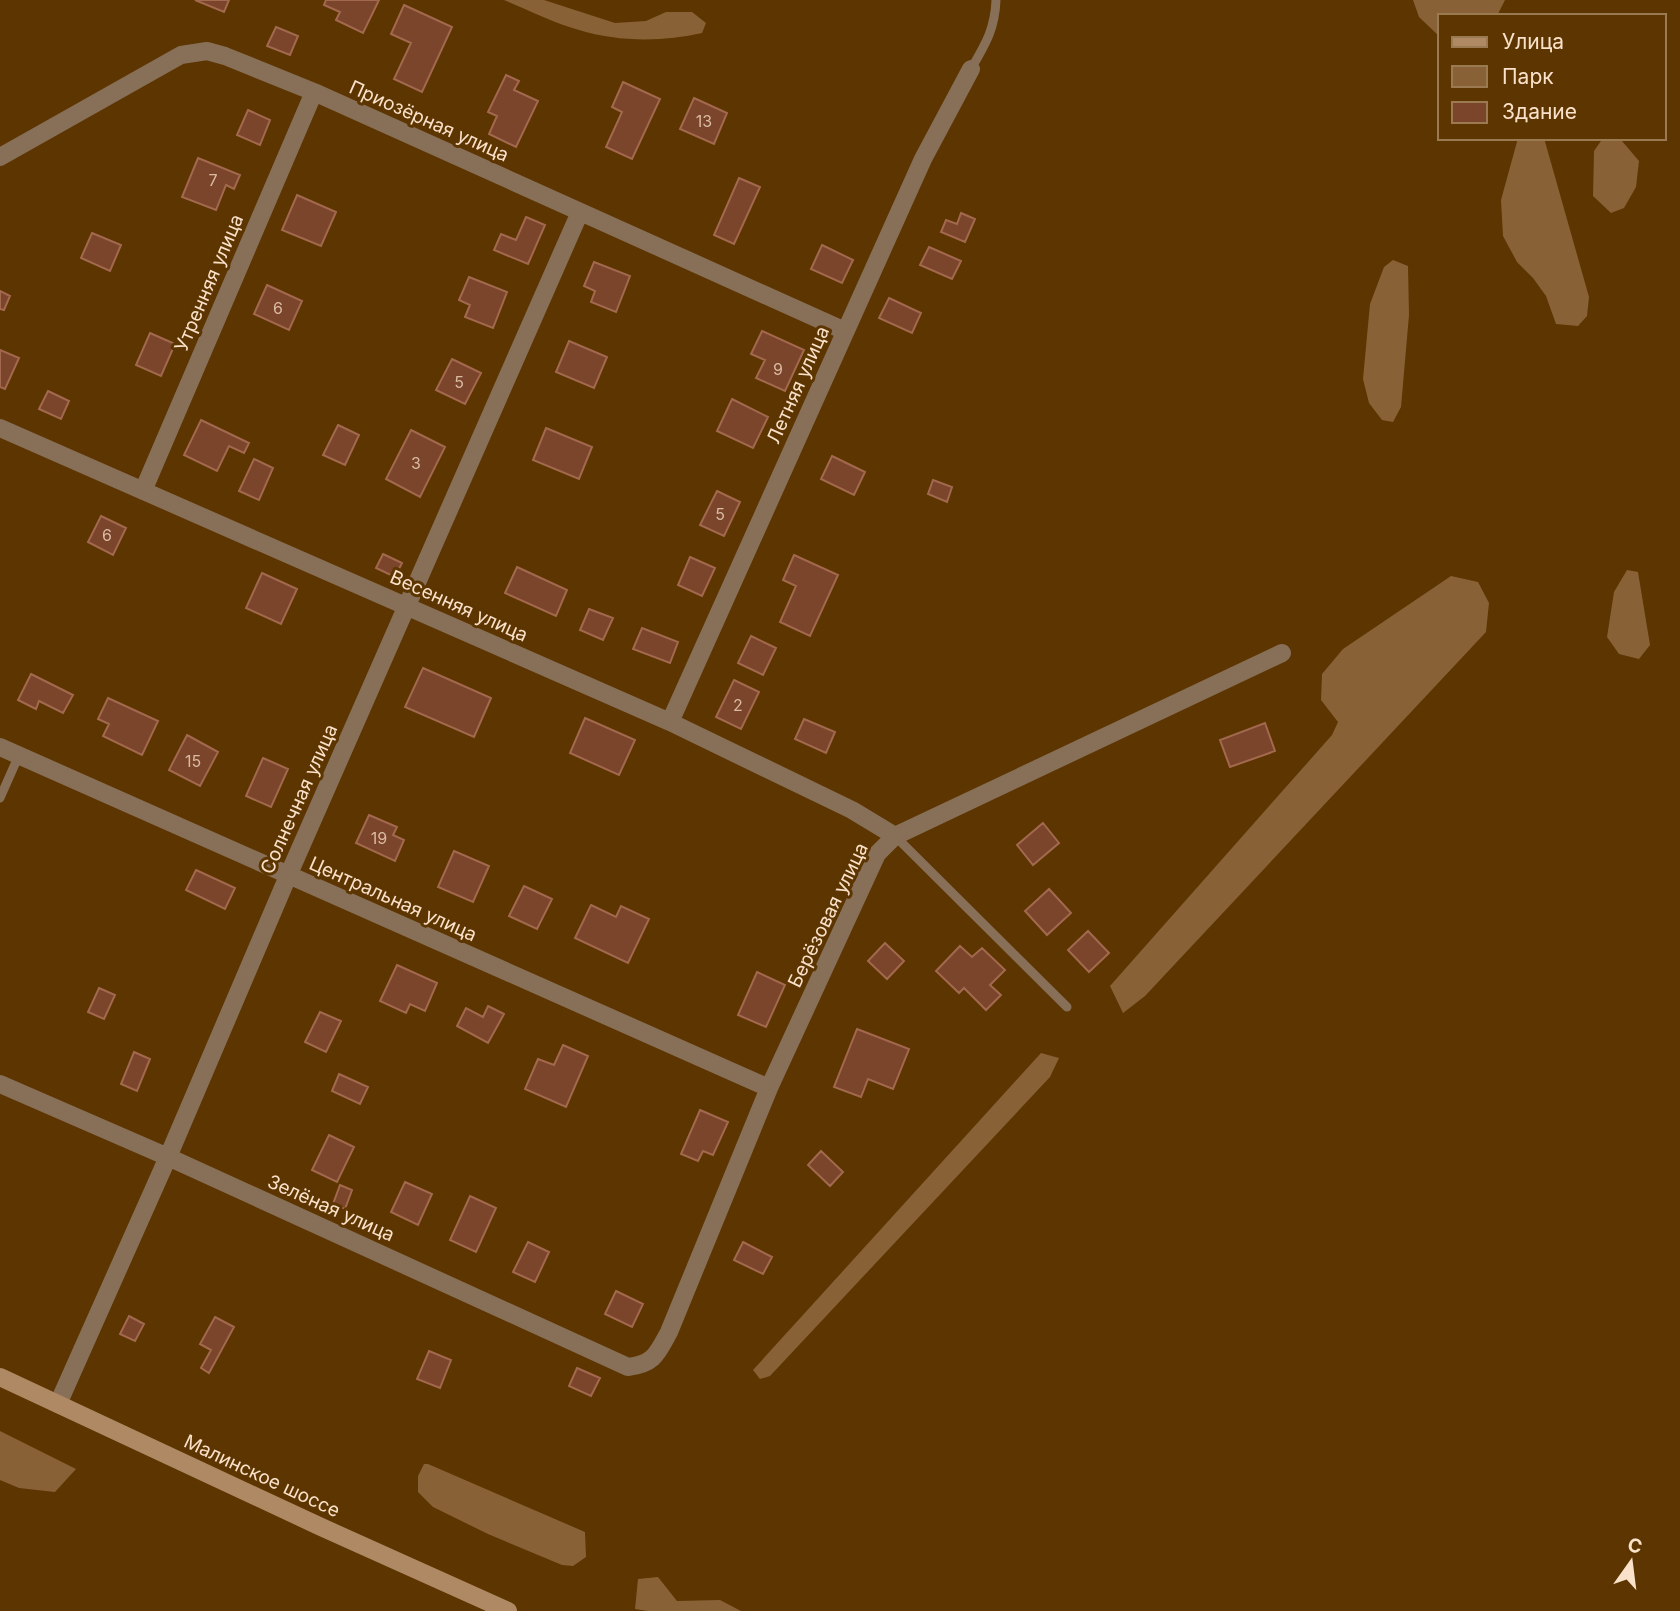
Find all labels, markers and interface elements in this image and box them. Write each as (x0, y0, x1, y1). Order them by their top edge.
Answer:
legend (1438, 14, 1666, 140)
text: Улица (1502, 29, 1564, 54)
text: Парк (1502, 64, 1554, 89)
street label: Приозёрная улица (346, 75, 512, 167)
text: Здание (1502, 99, 1577, 124)
house number: 13 (696, 111, 712, 131)
house number: 7 (208, 170, 218, 190)
street label: Утренняя улица (170, 211, 248, 355)
house number: 6 (273, 298, 283, 318)
street label: Летняя улица (762, 323, 834, 447)
house number: 9 (773, 359, 783, 379)
house number: 5 (454, 372, 464, 392)
house number: 3 (411, 453, 421, 473)
house number: 5 (715, 504, 725, 524)
house number: 6 (102, 525, 112, 545)
street label: Весенняя улица (387, 565, 531, 647)
house number: 2 (733, 695, 743, 715)
street label: Солнечная улица (256, 721, 342, 877)
house number: 15 (185, 751, 201, 771)
house number: 19 (371, 828, 387, 848)
street label: Берёзовая улица (783, 839, 873, 991)
street label: Центральная улица (306, 852, 480, 946)
street label: Зелёная улица (264, 1170, 398, 1246)
street label: Малинское шоссе (180, 1430, 344, 1522)
north arrow (1596, 1527, 1666, 1597)
text: С (1625, 1533, 1645, 1559)

